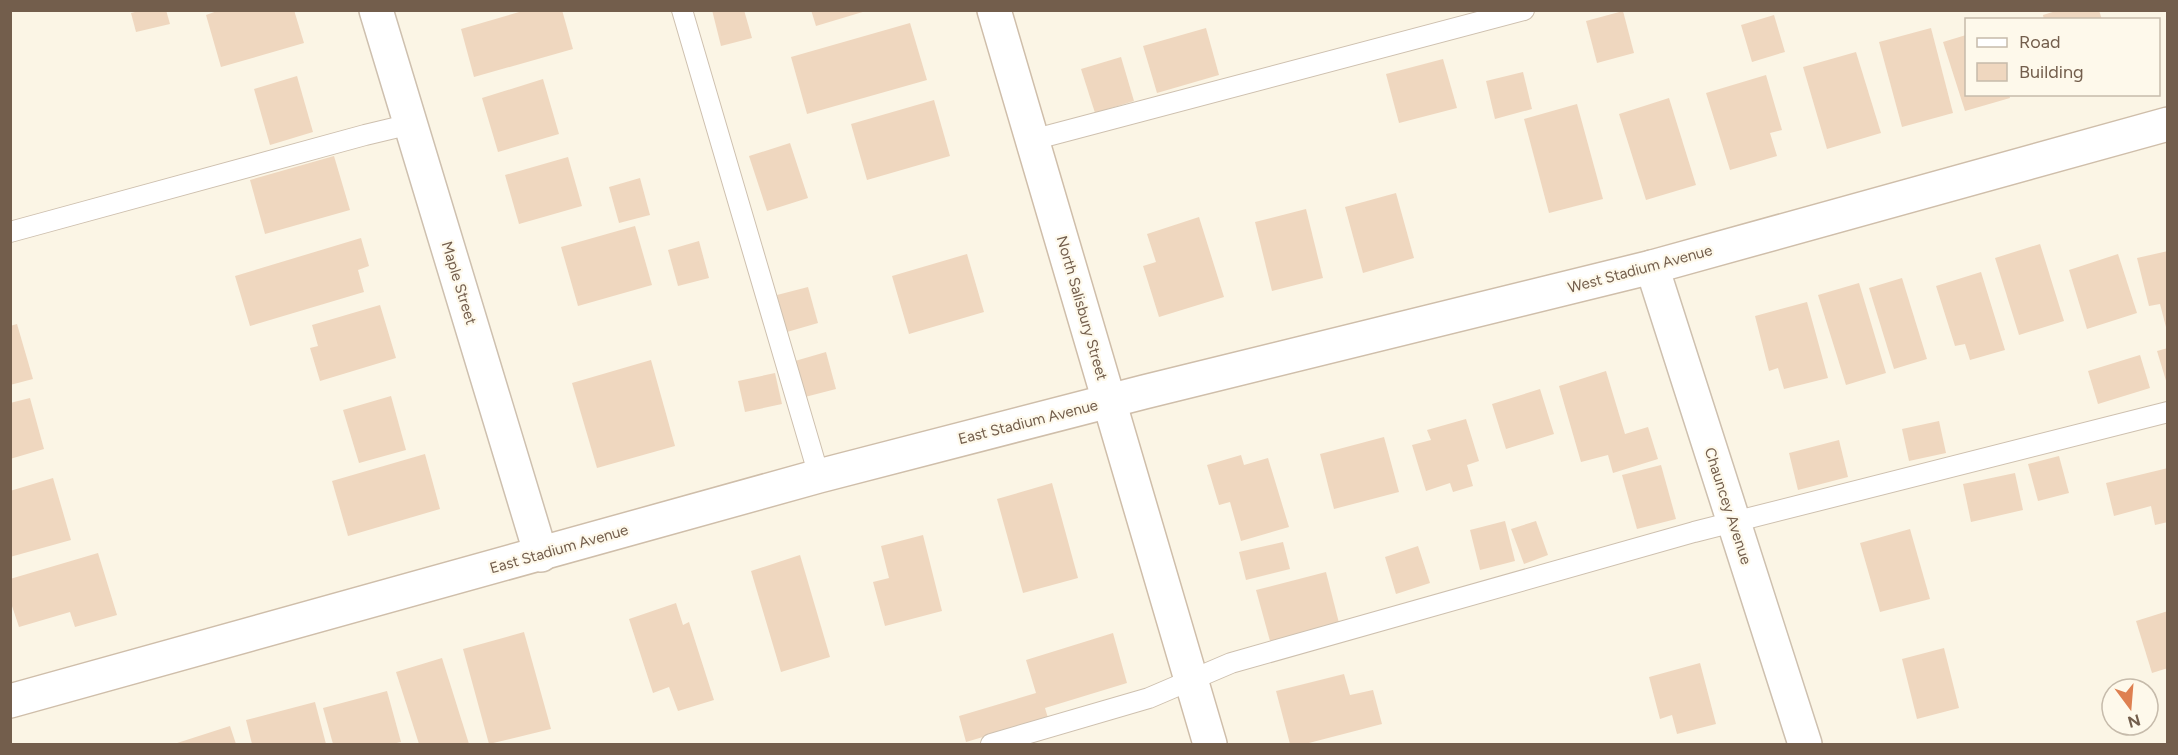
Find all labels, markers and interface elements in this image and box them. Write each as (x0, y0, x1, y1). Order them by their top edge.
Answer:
legend (1965, 18, 2160, 96)
text: Road (2019, 31, 2060, 53)
text: Building (2019, 61, 2084, 83)
street label: North Salisbury Street (1053, 234, 1111, 383)
street label: Maple Street (438, 239, 480, 327)
street label: West Stadium Avenue (1566, 241, 1714, 297)
street label: East Stadium Avenue (956, 396, 1100, 448)
street label: Chauncey Avenue (1701, 445, 1755, 567)
street label: East Stadium Avenue (488, 521, 630, 577)
north arrow (2100, 677, 2160, 737)
text: N (2125, 710, 2143, 732)

